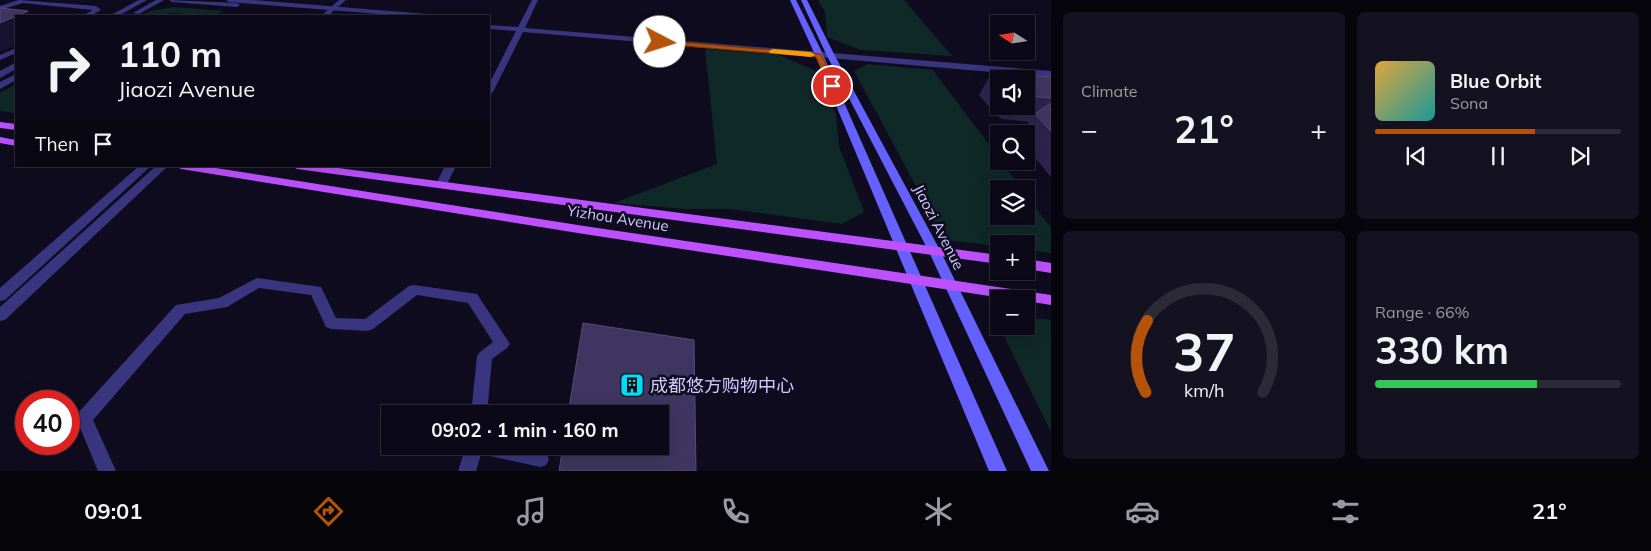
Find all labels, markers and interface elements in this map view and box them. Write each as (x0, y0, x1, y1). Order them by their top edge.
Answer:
position arrow (633, 15, 685, 67)
north arrow (990, 15, 1035, 60)
map controls (990, 15, 1035, 335)
text: 110 m (118, 32, 222, 76)
icon: right (35, 35, 100, 100)
pin (811, 65, 853, 107)
text: Blue Orbit (1450, 69, 1541, 93)
button: sound (990, 70, 1035, 115)
icon: arrive (818, 72, 846, 100)
text: Jiaozi Avenue (118, 75, 255, 103)
text: Climate (1081, 81, 1137, 101)
text: Sona (1450, 93, 1488, 113)
text: 21° (1174, 105, 1234, 153)
text: − (1081, 112, 1098, 147)
text: + (1310, 112, 1327, 147)
button: search (990, 125, 1035, 170)
icon: arrive (89, 130, 117, 158)
text: Then (35, 132, 79, 156)
icon: previous (1402, 142, 1430, 170)
icon: pause (1484, 142, 1512, 170)
icon: next (1566, 142, 1594, 170)
button: layers (990, 180, 1035, 225)
street label: Jiaozi Avenue (909, 181, 969, 273)
street label: Yizhou Avenue (565, 200, 670, 235)
button: + (990, 235, 1035, 280)
button: − (990, 290, 1035, 335)
text: Range · 66% (1375, 302, 1470, 322)
text: 37 (1173, 319, 1235, 384)
text: 330 km (1375, 326, 1509, 374)
building icon: 成都悠方购物中心 (619, 372, 645, 398)
place label: 成都悠方购物中心 (650, 374, 794, 397)
text: km/h (1184, 379, 1224, 401)
speed limit sign: 40 (15, 390, 80, 455)
text: 09:02 · 1 min · 160 m (431, 418, 619, 442)
icon: directions (311, 494, 346, 529)
icon: music (514, 494, 549, 529)
icon: phone (718, 494, 753, 529)
icon: climate (921, 494, 956, 529)
icon: car (1125, 494, 1160, 529)
icon: filters (1328, 494, 1363, 529)
text: 09:01 (84, 497, 143, 525)
text: 21° (1532, 497, 1567, 525)

